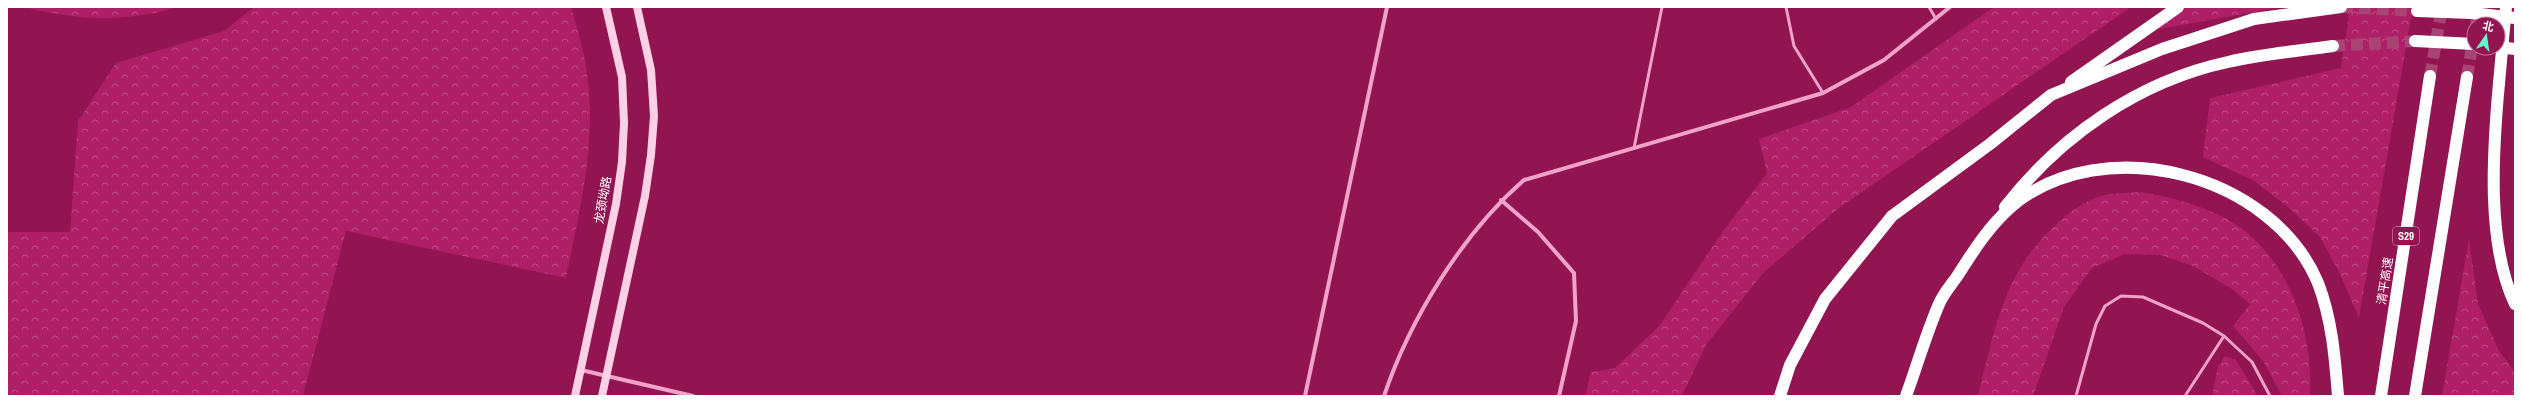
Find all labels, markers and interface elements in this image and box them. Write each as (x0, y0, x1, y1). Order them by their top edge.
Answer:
north arrow (2466, 16, 2506, 56)
text: 北 (2481, 18, 2495, 34)
street label: 龙颈坳路 (591, 175, 615, 225)
road number: S29 (2393, 227, 2419, 245)
street label: 清平高速 (2373, 256, 2397, 306)

